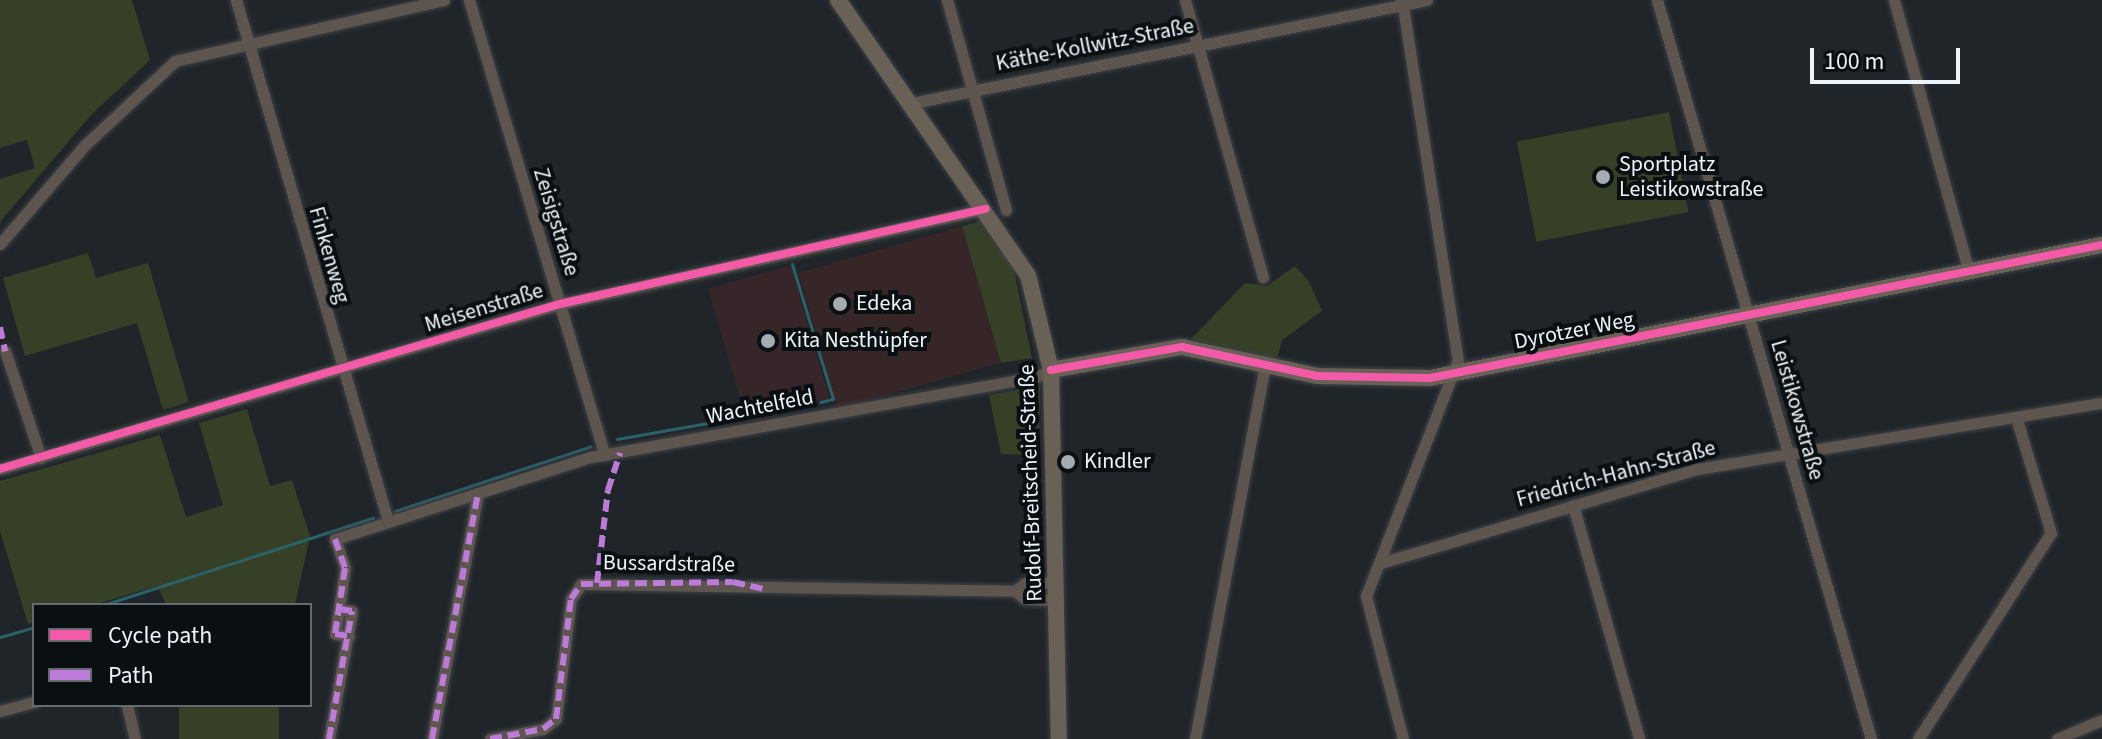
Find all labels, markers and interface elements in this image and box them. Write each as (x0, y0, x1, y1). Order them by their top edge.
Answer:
street label: Käthe-Kollwitz-Straße (994, 13, 1196, 77)
scale bar (1814, 32, 1964, 82)
text: 100 m (1824, 44, 1884, 79)
place label: Sportplatz Leistikowstraße (1619, 151, 1764, 202)
street label: Zeisigstraße (527, 165, 585, 279)
marker: Sportplatz Leistikowstraße (1594, 168, 1612, 186)
street label: Finkenweg (303, 204, 355, 306)
street label: Meisenstraße (422, 277, 546, 339)
place label: Edeka (856, 291, 912, 317)
marker: Edeka (831, 295, 849, 313)
street label: Dyrotzer Weg (1512, 306, 1636, 356)
place label: Kita Nesthüpfer (784, 328, 927, 354)
marker: Kita Nesthüpfer (759, 332, 777, 350)
street label: Leistikowstraße (1764, 337, 1830, 483)
street label: Rudolf-Breitscheid-Straße (1014, 364, 1048, 602)
street label: Wachtelfeld (704, 384, 816, 430)
street label: Friedrich-Hahn-Straße (1514, 435, 1718, 513)
place label: Kindler (1084, 449, 1151, 475)
marker: Kindler (1059, 453, 1077, 471)
street label: Bussardstraße (603, 550, 735, 578)
legend (32, 603, 312, 707)
text: Cycle path (108, 618, 212, 653)
text: Path (108, 658, 154, 693)

